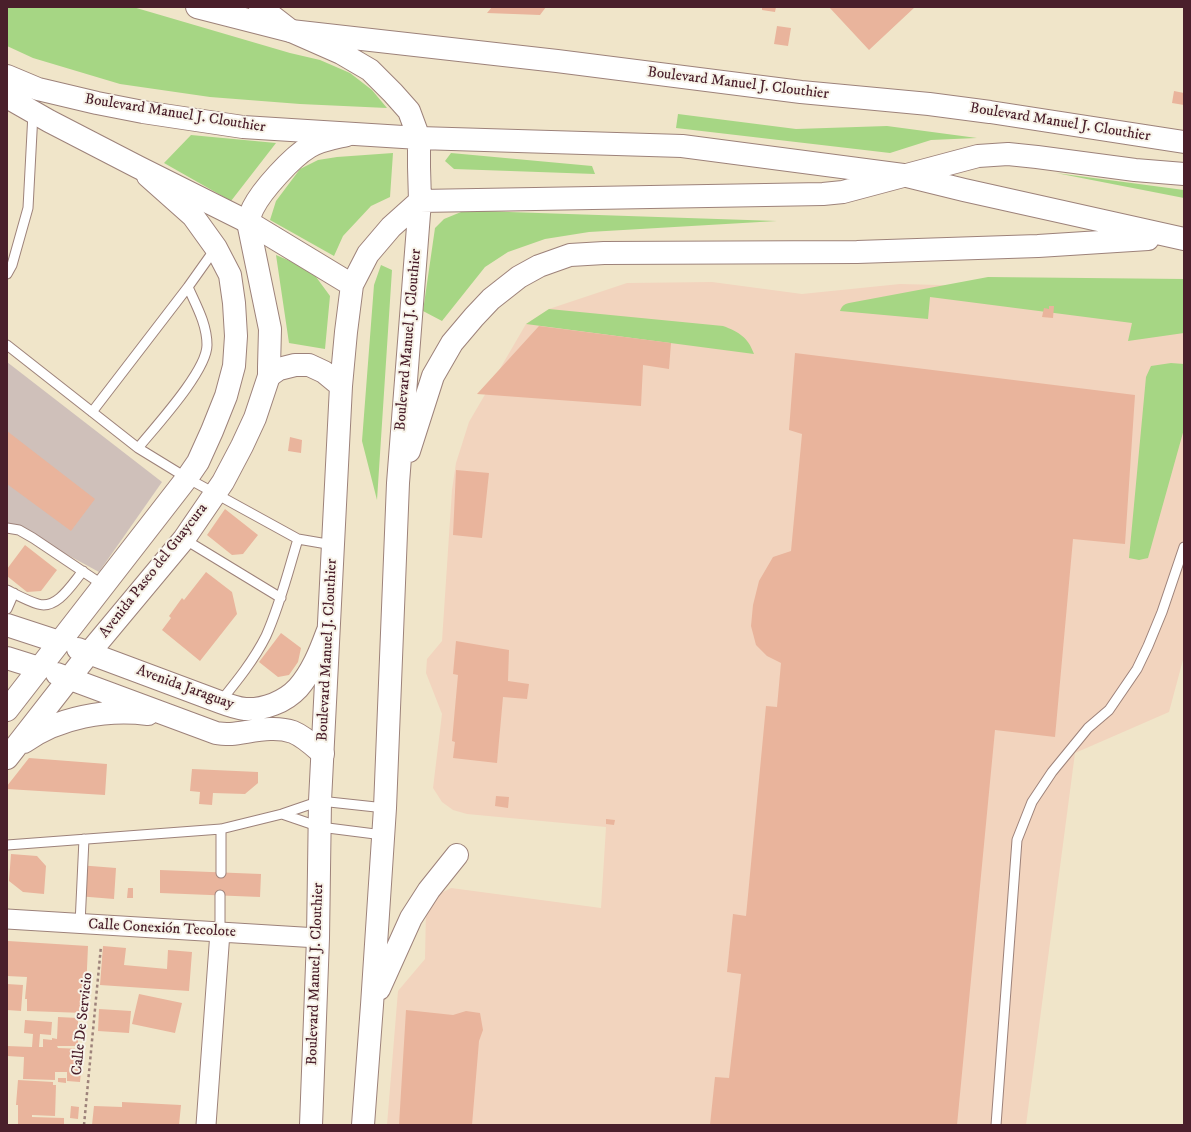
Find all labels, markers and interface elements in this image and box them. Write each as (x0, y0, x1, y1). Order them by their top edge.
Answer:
street label: Boulevard Manuel J. Clouthier (646, 64, 830, 104)
street label: Boulevard Manuel J. Clouthier (83, 91, 267, 137)
street label: Boulevard Manuel J. Clouthier (968, 100, 1152, 146)
street label: Boulevard Manuel J. Clouthier (392, 248, 426, 432)
street label: Avenida Paseo del Guaycura (96, 500, 212, 642)
street label: Boulevard Manuel J. Clouthier (314, 558, 342, 742)
street label: Avenida Jaraguay (134, 662, 236, 714)
street label: Boulevard Manuel J. Clouthier (304, 882, 328, 1066)
street label: Calle Conexión Tecolote (88, 916, 236, 942)
street label: Calle De Servicio (69, 972, 97, 1076)

